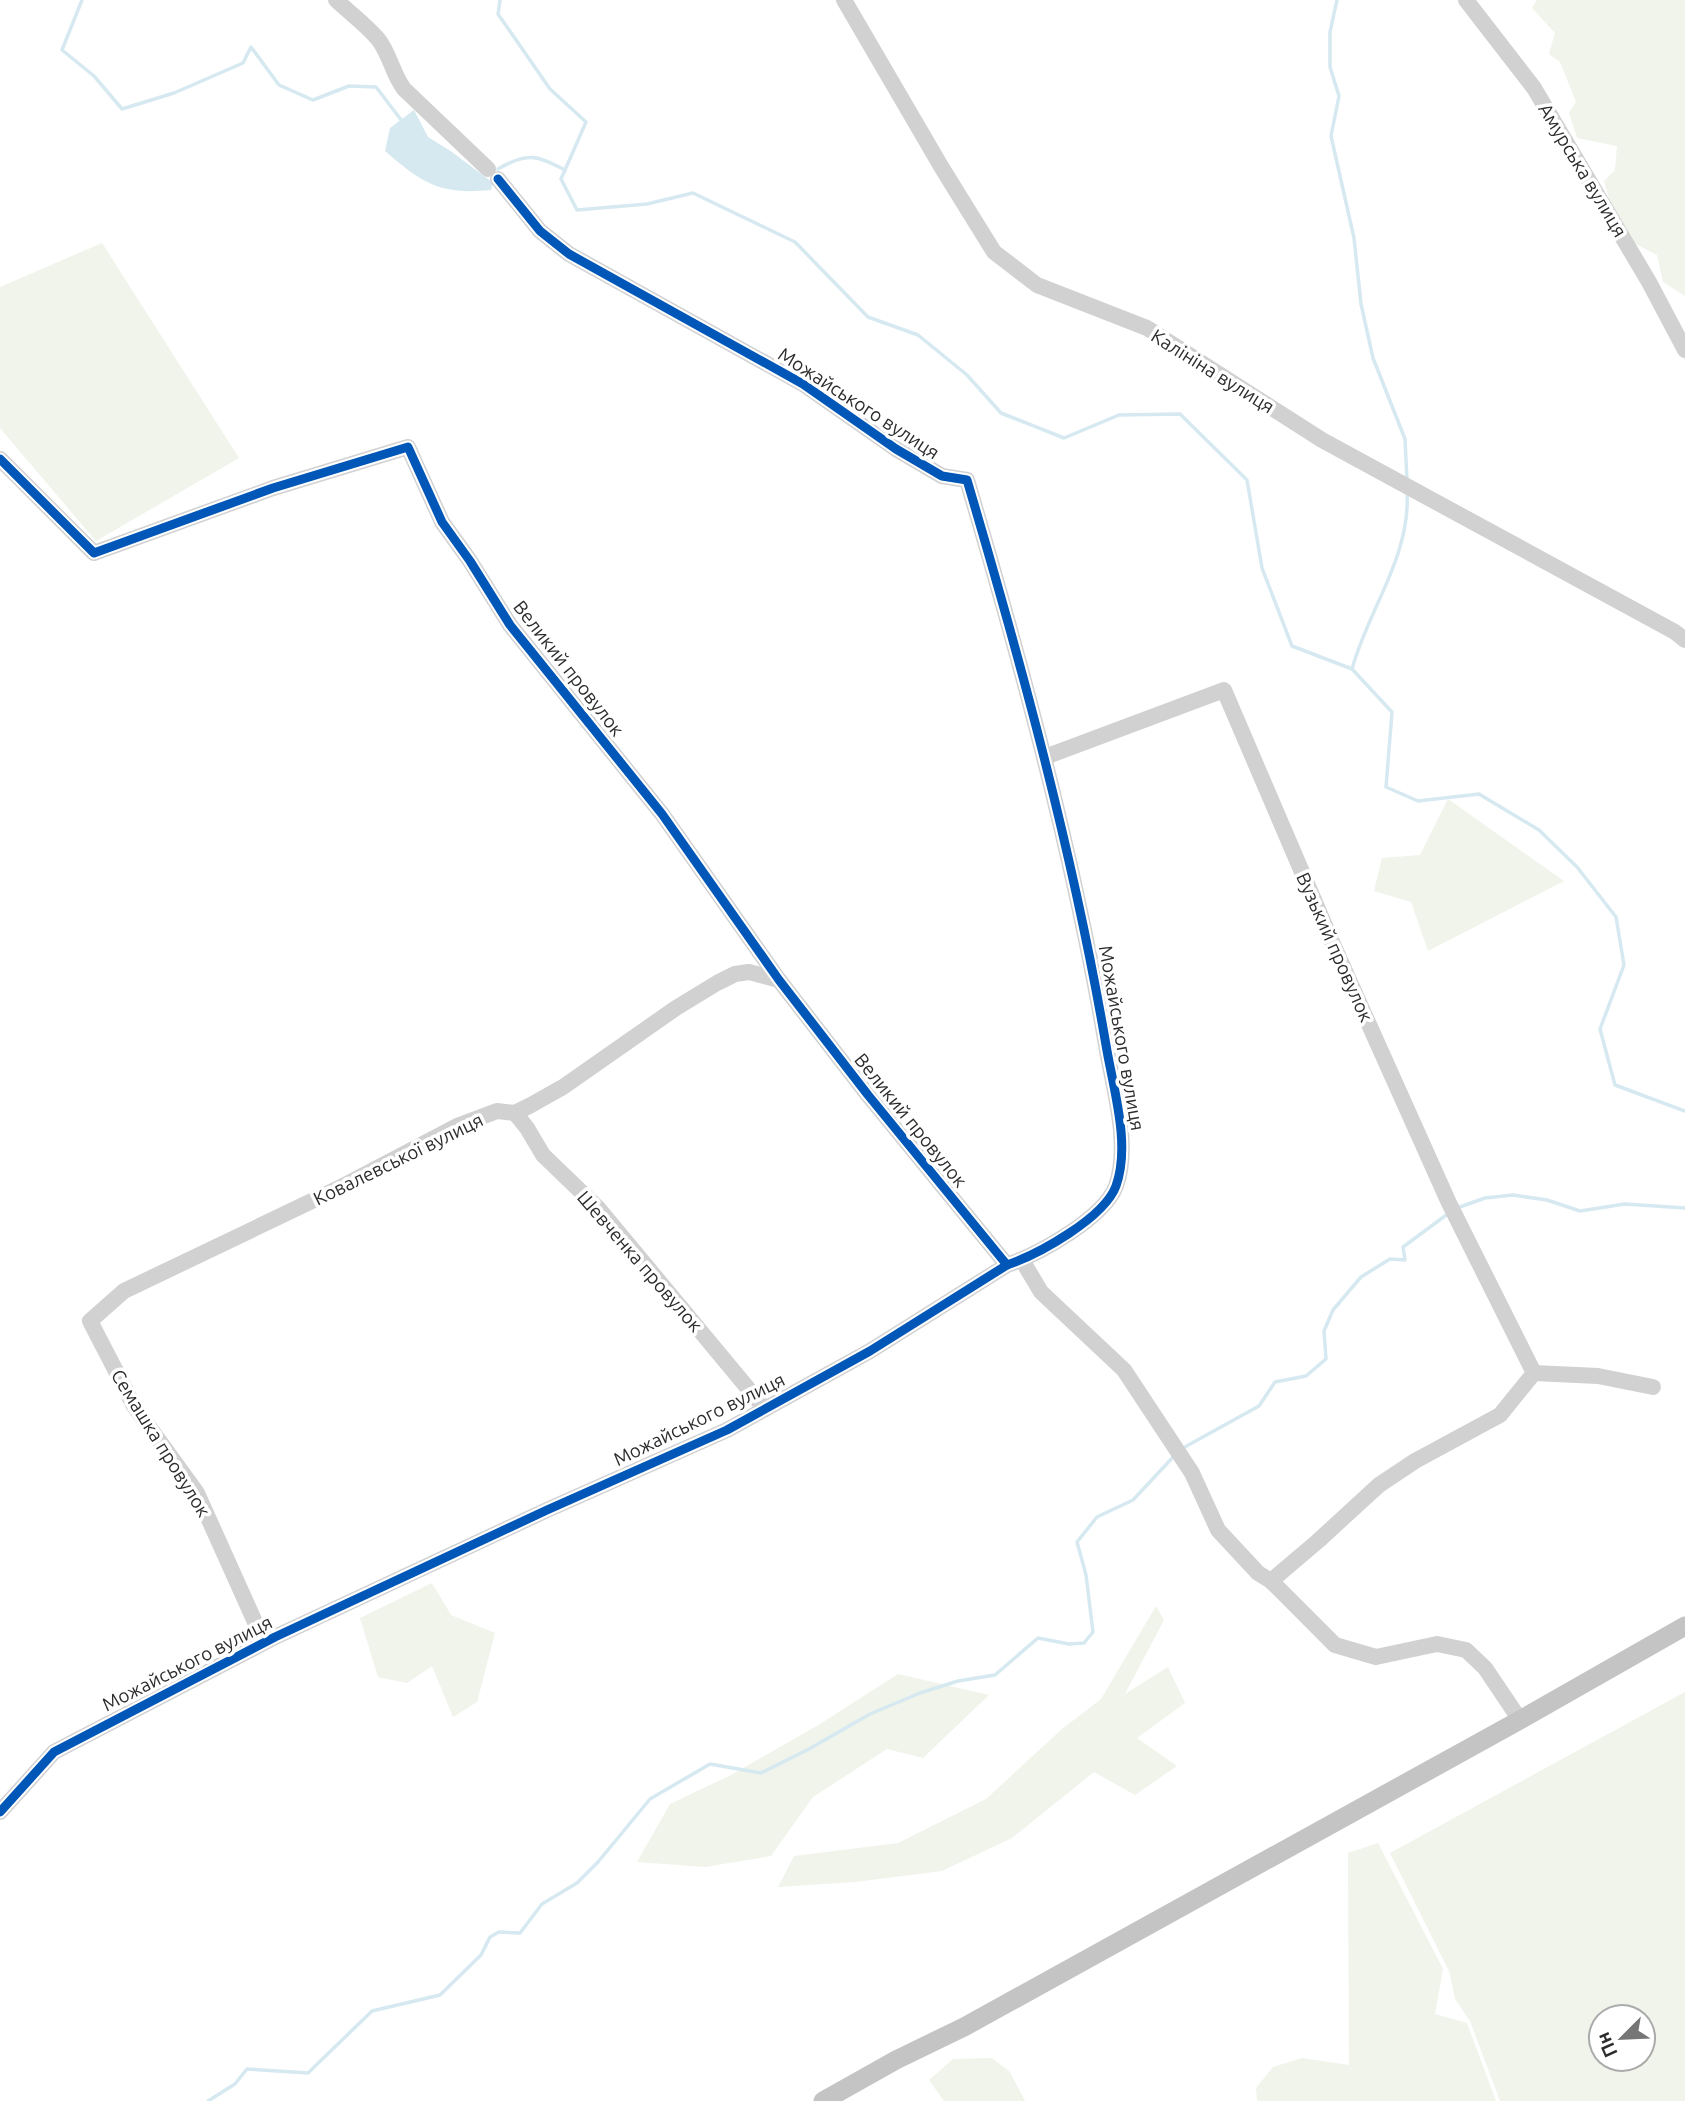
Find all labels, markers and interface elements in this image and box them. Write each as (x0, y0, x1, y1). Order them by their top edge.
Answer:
street label: Амурська вулиця (1534, 99, 1632, 241)
street label: Калініна вулиця (1147, 324, 1279, 418)
street label: Можайського вулиця (774, 343, 944, 463)
street label: Великий провулок (509, 596, 629, 740)
street label: Вузький провулок (1292, 869, 1378, 1025)
street label: Можайського вулиця (1095, 944, 1149, 1132)
street label: Великий провулок (850, 1049, 972, 1192)
street label: Ковалевської вулиця (310, 1108, 486, 1210)
street label: Шевченка провулок (573, 1186, 707, 1336)
street label: Семашка провулок (107, 1365, 215, 1521)
street label: Можайського вулиця (610, 1368, 788, 1470)
street label: Можайського вулиця (98, 1611, 276, 1715)
north arrow (1587, 2003, 1657, 2073)
text: Пн (1591, 2029, 1622, 2061)

